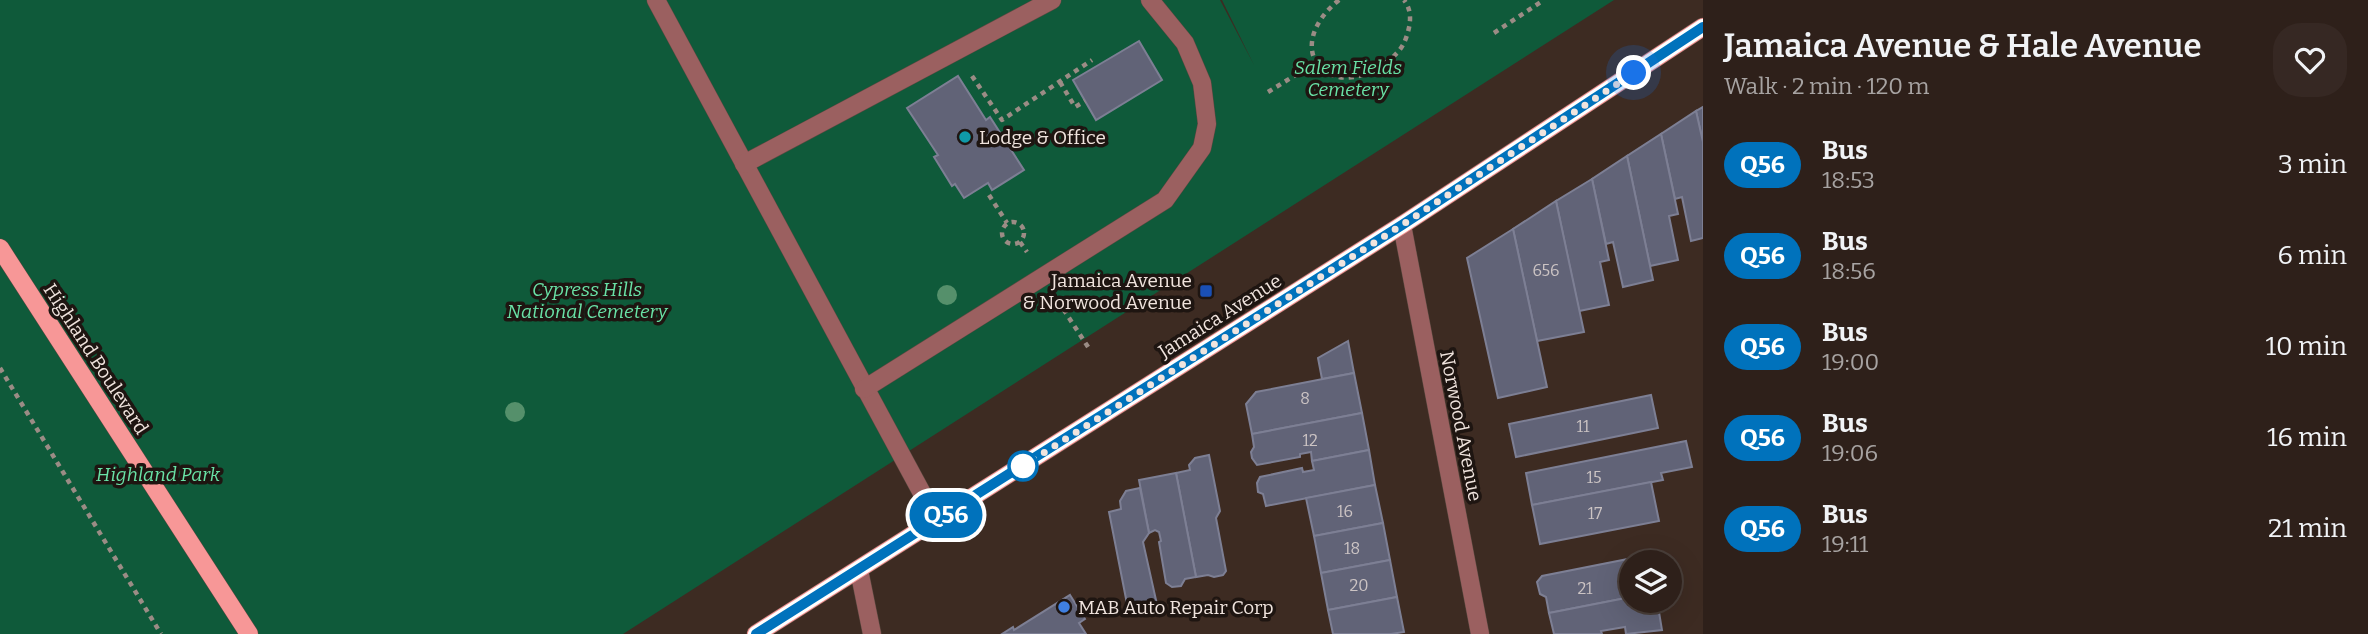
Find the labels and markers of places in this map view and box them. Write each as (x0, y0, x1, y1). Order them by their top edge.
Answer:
place label: Lodge & Office (979, 126, 1106, 149)
marker: Lodge & Office (957, 129, 973, 145)
place label: Jamaica Avenue & Norwood Avenue (1022, 269, 1192, 314)
marker: Jamaica Avenue & Norwood Avenue (1198, 283, 1214, 299)
unlabelled marker (1008, 451, 1038, 481)
place label: MAB Auto Repair Corp (1078, 596, 1274, 619)
marker: MAB Auto Repair Corp (1056, 599, 1072, 615)

